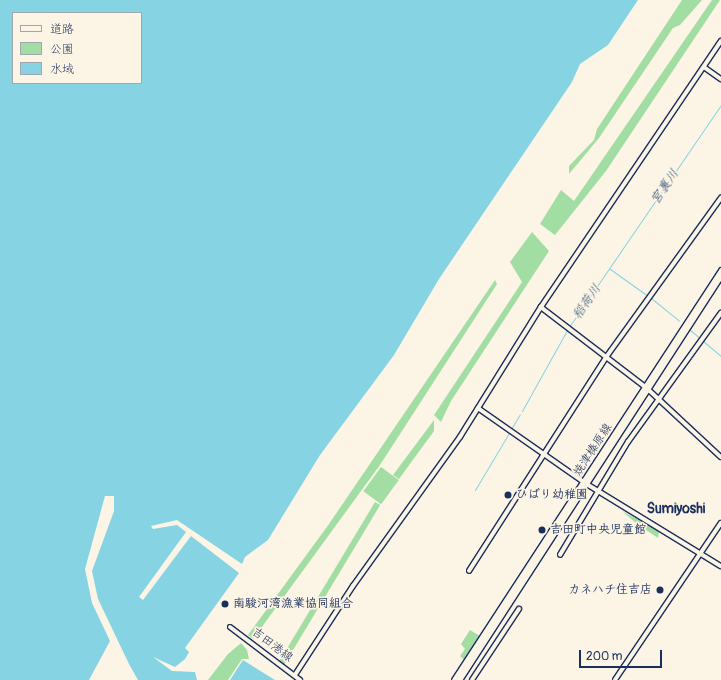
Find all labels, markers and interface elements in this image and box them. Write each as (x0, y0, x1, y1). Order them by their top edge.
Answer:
legend (12, 12, 142, 84)
text: 道路 (50, 22, 74, 37)
text: 公園 (50, 42, 74, 57)
text: 水域 (50, 62, 74, 77)
water label: 宮裏川 (648, 166, 682, 208)
water label: 稻荷川 (569, 282, 605, 322)
street label: 焼津榛原線 (571, 421, 615, 479)
place label: ひばり幼稚園 (516, 488, 588, 502)
marker: ひばり幼稚園 (503, 490, 513, 500)
district label: Sumiyoshi (647, 501, 705, 517)
place label: 吉田町中央児童館 (550, 523, 646, 537)
marker: 吉田町中央児童館 (537, 525, 547, 535)
place label: カネハチ住吉店 (568, 583, 652, 597)
marker: カネハチ住吉店 (655, 585, 665, 595)
place label: 南駿河湾漁業協同組合 (233, 597, 353, 611)
marker: 南駿河湾漁業協同組合 (220, 599, 230, 609)
street label: 吉田港線 (248, 625, 296, 665)
scale bar (581, 642, 664, 668)
text: 200 m (586, 649, 622, 664)

